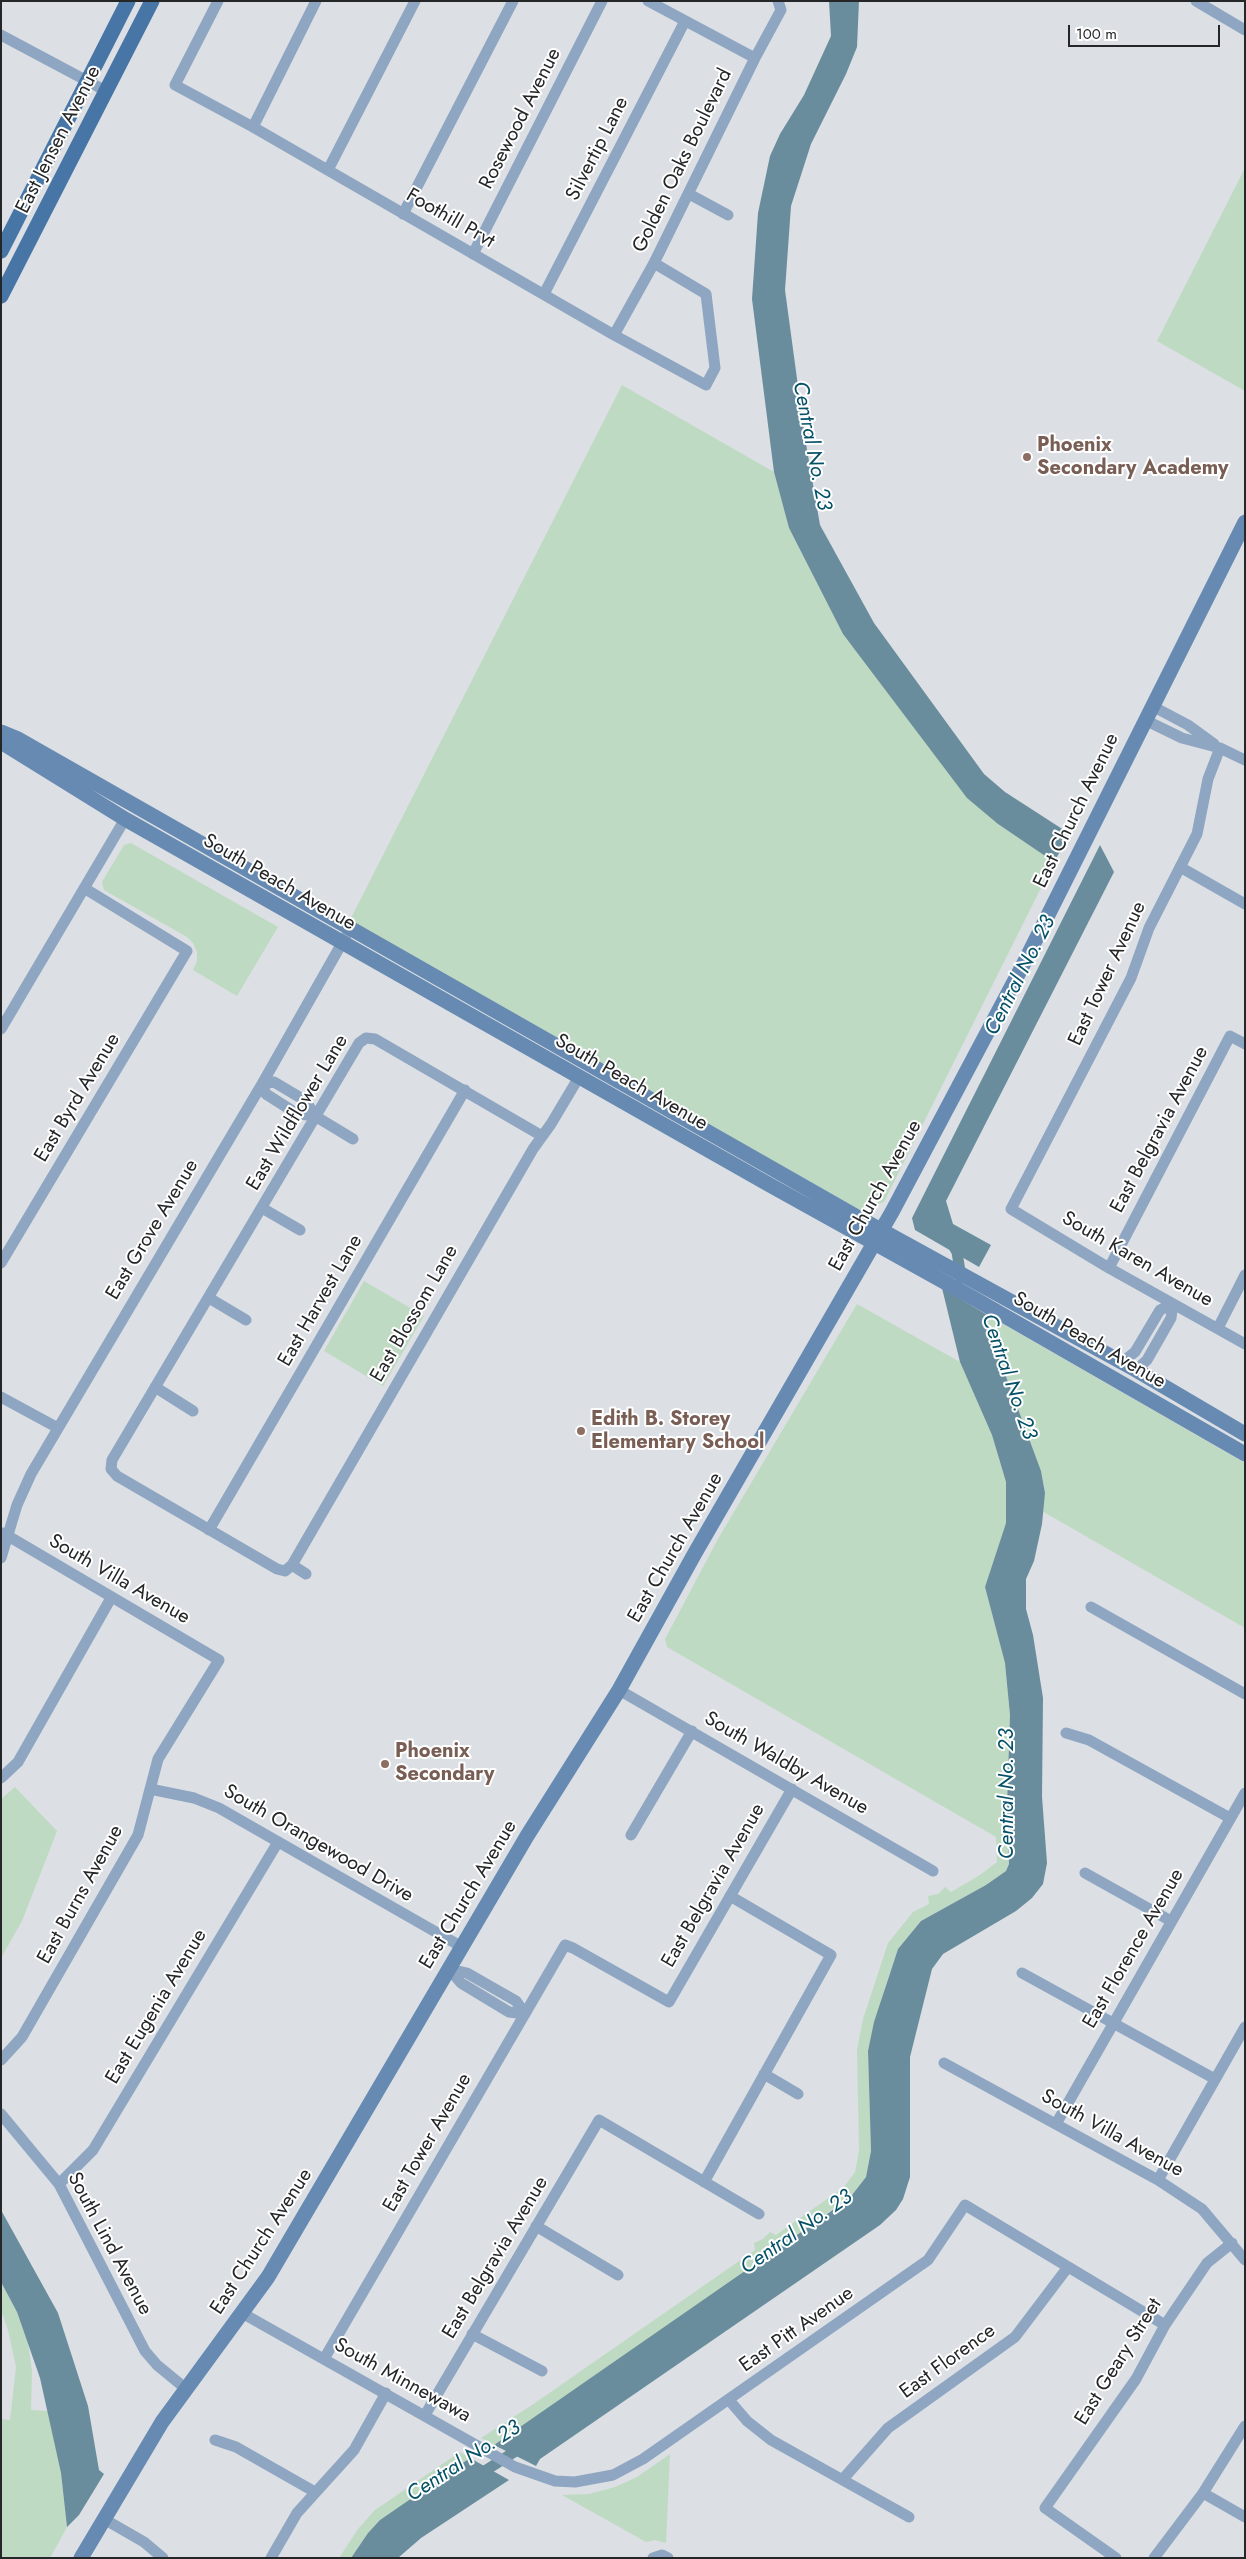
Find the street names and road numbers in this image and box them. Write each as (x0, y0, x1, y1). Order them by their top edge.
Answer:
street label: Rosewood Avenue (475, 44, 567, 194)
street label: East Jensen Avenue (11, 62, 107, 218)
street label: Golden Oaks Boulevard (628, 65, 738, 257)
street label: Silvertip Lane (562, 93, 634, 205)
street label: Foothill Prvt (401, 184, 499, 254)
street label: East Church Avenue (1029, 730, 1125, 892)
street label: South Peach Avenue (198, 830, 360, 936)
street label: East Tower Avenue (1064, 898, 1152, 1050)
street label: East Byrd Avenue (30, 1029, 126, 1167)
street label: South Peach Avenue (550, 1030, 712, 1136)
street label: East Wildflower Lane (242, 1031, 354, 1195)
street label: East Belgravia Avenue (1106, 1043, 1214, 1217)
street label: East Church Avenue (825, 1116, 927, 1276)
street label: East Grove Avenue (102, 1156, 204, 1304)
street label: South Karen Avenue (1057, 1207, 1217, 1313)
street label: East Harvest Lane (274, 1231, 368, 1371)
street label: East Blossom Lane (366, 1241, 464, 1387)
street label: South Peach Avenue (1008, 1288, 1170, 1394)
street label: East Church Avenue (623, 1469, 729, 1627)
street label: South Villa Avenue (44, 1530, 194, 1630)
street label: South Waldby Avenue (700, 1707, 872, 1821)
street label: South Orangewood Drive (219, 1780, 417, 1908)
street label: East Belgravia Avenue (657, 1800, 771, 1972)
street label: East Church Avenue (415, 1816, 523, 1974)
street label: East Burns Avenue (33, 1821, 129, 1969)
street label: East Florence Avenue (1078, 1865, 1190, 2033)
street label: East Eugenia Avenue (101, 1925, 213, 2089)
street label: East Tower Avenue (379, 2069, 477, 2217)
street label: South Villa Avenue (1037, 2085, 1187, 2183)
street label: East Church Avenue (206, 2165, 318, 2319)
street label: South Lind Avenue (61, 2169, 157, 2319)
street label: East Belgravia Avenue (438, 2172, 554, 2344)
street label: East Pitt Avenue (735, 2282, 859, 2378)
street label: East Geary Street (1070, 2294, 1168, 2430)
street label: East Florence (896, 2319, 1000, 2405)
street label: South Minnewawa (330, 2334, 474, 2428)

